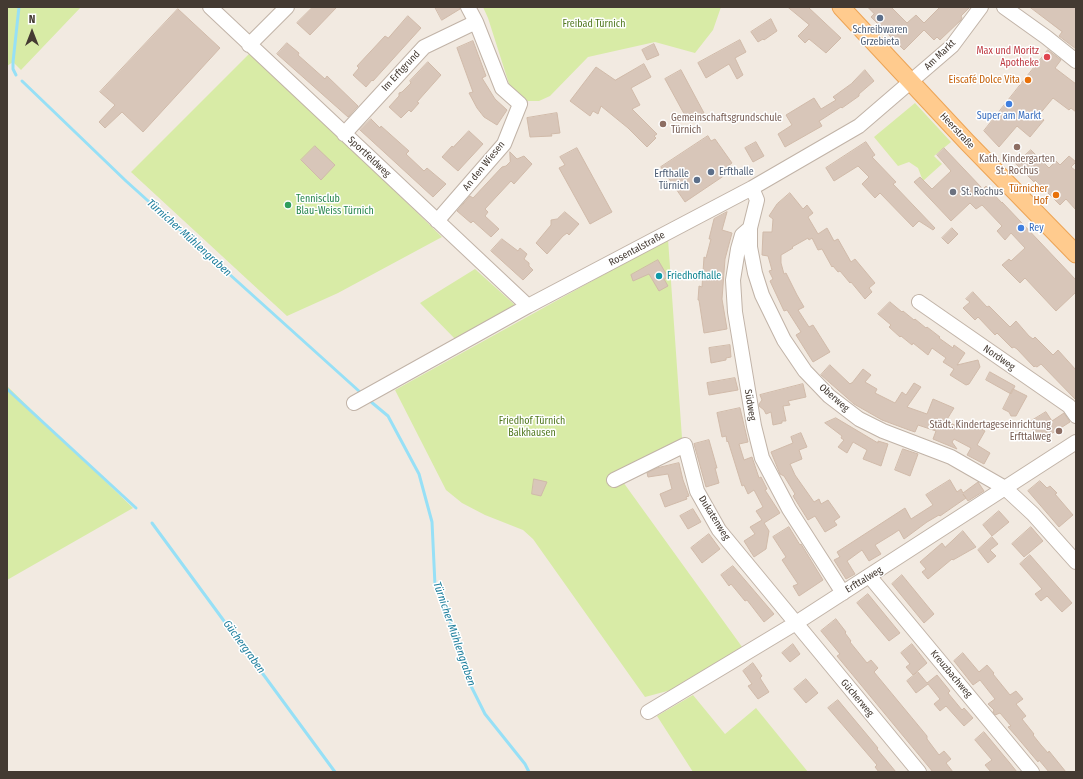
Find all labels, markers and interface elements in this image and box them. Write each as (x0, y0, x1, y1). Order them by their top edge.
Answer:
north arrow (12, 12, 52, 52)
text: N (29, 13, 35, 26)
marker: Schreibwaren Grzebieta (875, 13, 885, 23)
park label: Freibad Türnich (563, 18, 625, 30)
place label: Schreibwaren Grzebieta (852, 24, 908, 48)
street label: Am Markt (922, 37, 958, 73)
place label: Max und Moritz Apotheke (976, 45, 1039, 68)
street label: Im Erftgrund (379, 48, 423, 94)
marker: Max und Moritz Apotheke (1042, 52, 1052, 62)
place label: Eiscafé Dolce Vita (948, 74, 1020, 86)
marker: Eiscafé Dolce Vita (1023, 75, 1033, 85)
marker: Super am Markt (1004, 99, 1014, 109)
street label: Heerstraße (937, 110, 977, 152)
place label: Super am Markt (977, 110, 1041, 122)
place label: Gemeinschaftsgrundschule Türnich (671, 112, 782, 136)
marker: Gemeinschaftsgrundschule Türnich (658, 119, 668, 129)
street label: Sportfeldweg (345, 134, 393, 180)
street label: An den Wiesen (460, 139, 508, 193)
marker: Kath. Kindergarten St. Rochus (1012, 142, 1022, 152)
place label: Kath. Kindergarten St. Rochus (979, 153, 1055, 176)
place label: Erfthalle (719, 166, 754, 178)
marker: Erfthalle (706, 167, 716, 177)
place label: Erfthalle Türnich (654, 168, 689, 192)
marker: Erfthalle Türnich (692, 175, 702, 185)
place label: Türnicher Hof (1009, 183, 1048, 206)
place label: St. Rochus (961, 186, 1003, 198)
marker: St. Rochus (948, 187, 958, 197)
marker: Türnicher Hof (1051, 190, 1061, 200)
place label: Tennisclub Blau-Weiss Türnich (296, 193, 374, 216)
water label: Türnicher Mühlengraben (144, 196, 234, 280)
marker: Tennisclub Blau-Weiss Türnich (283, 200, 293, 210)
place label: Rey (1029, 222, 1044, 234)
marker: Rey (1016, 223, 1026, 233)
street label: Rosentalstraße (607, 229, 667, 269)
place label: Friedhofhalle (667, 270, 721, 282)
marker: Friedhofhalle (654, 271, 664, 281)
street label: Nordweg (981, 343, 1017, 373)
street label: Oberweg (816, 382, 852, 414)
street label: Südweg (742, 388, 758, 422)
park label: Friedhof Türnich Balkhausen (499, 415, 565, 438)
place label: Städt. Kindertageseinrichtung Erfttalweg (929, 419, 1051, 442)
marker: Städt. Kindertageseinrichtung Erfttalweg (1054, 426, 1064, 436)
street label: Dukatenweg (696, 494, 732, 542)
street label: Erfttalweg (843, 564, 885, 596)
water label: Türnicher Mühlengraben (430, 580, 478, 688)
water label: Güchergraben (220, 618, 268, 676)
street label: Kreuzbachweg (928, 648, 974, 700)
street label: Gücherweg (838, 677, 876, 719)

